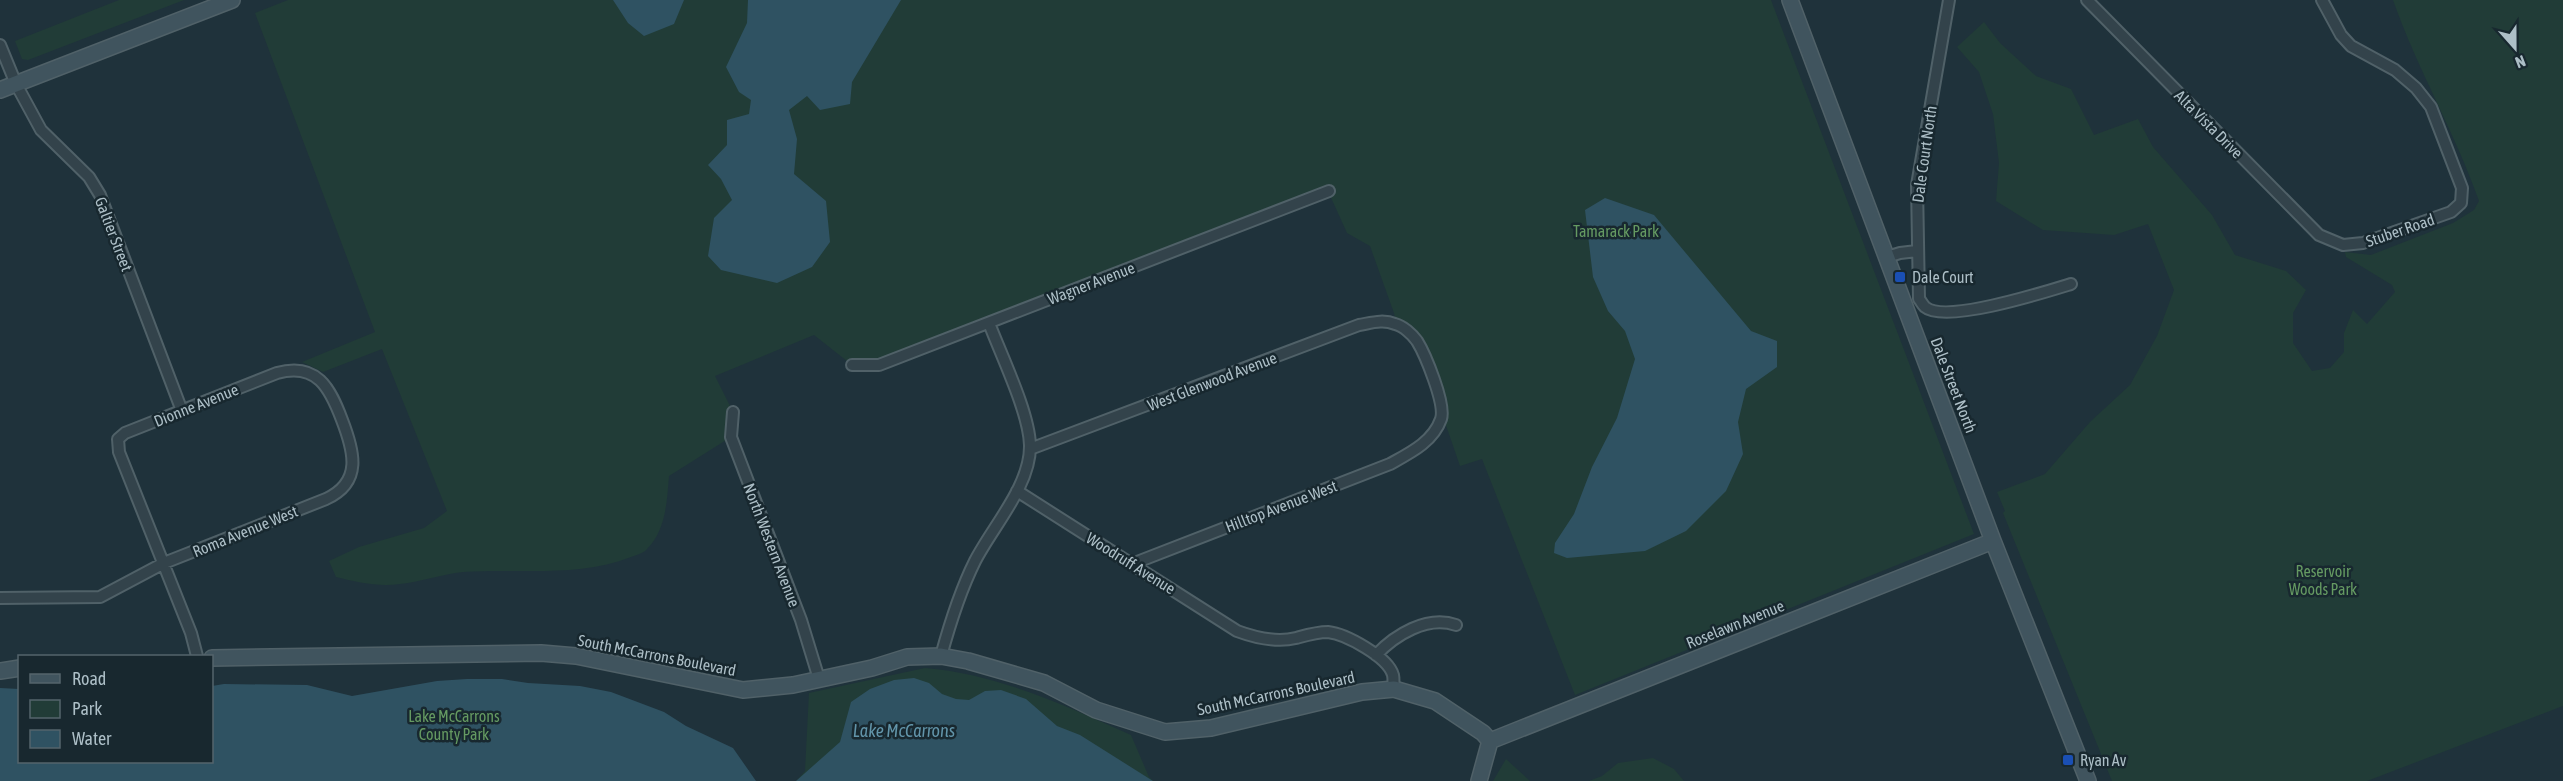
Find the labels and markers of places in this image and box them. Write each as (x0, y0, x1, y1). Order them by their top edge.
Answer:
place label: Dale Court (1912, 268, 1974, 286)
marker: Dale Court (1893, 270, 1907, 284)
place label: Ryan Av (2080, 751, 2127, 770)
marker: Ryan Av (2061, 753, 2075, 767)

